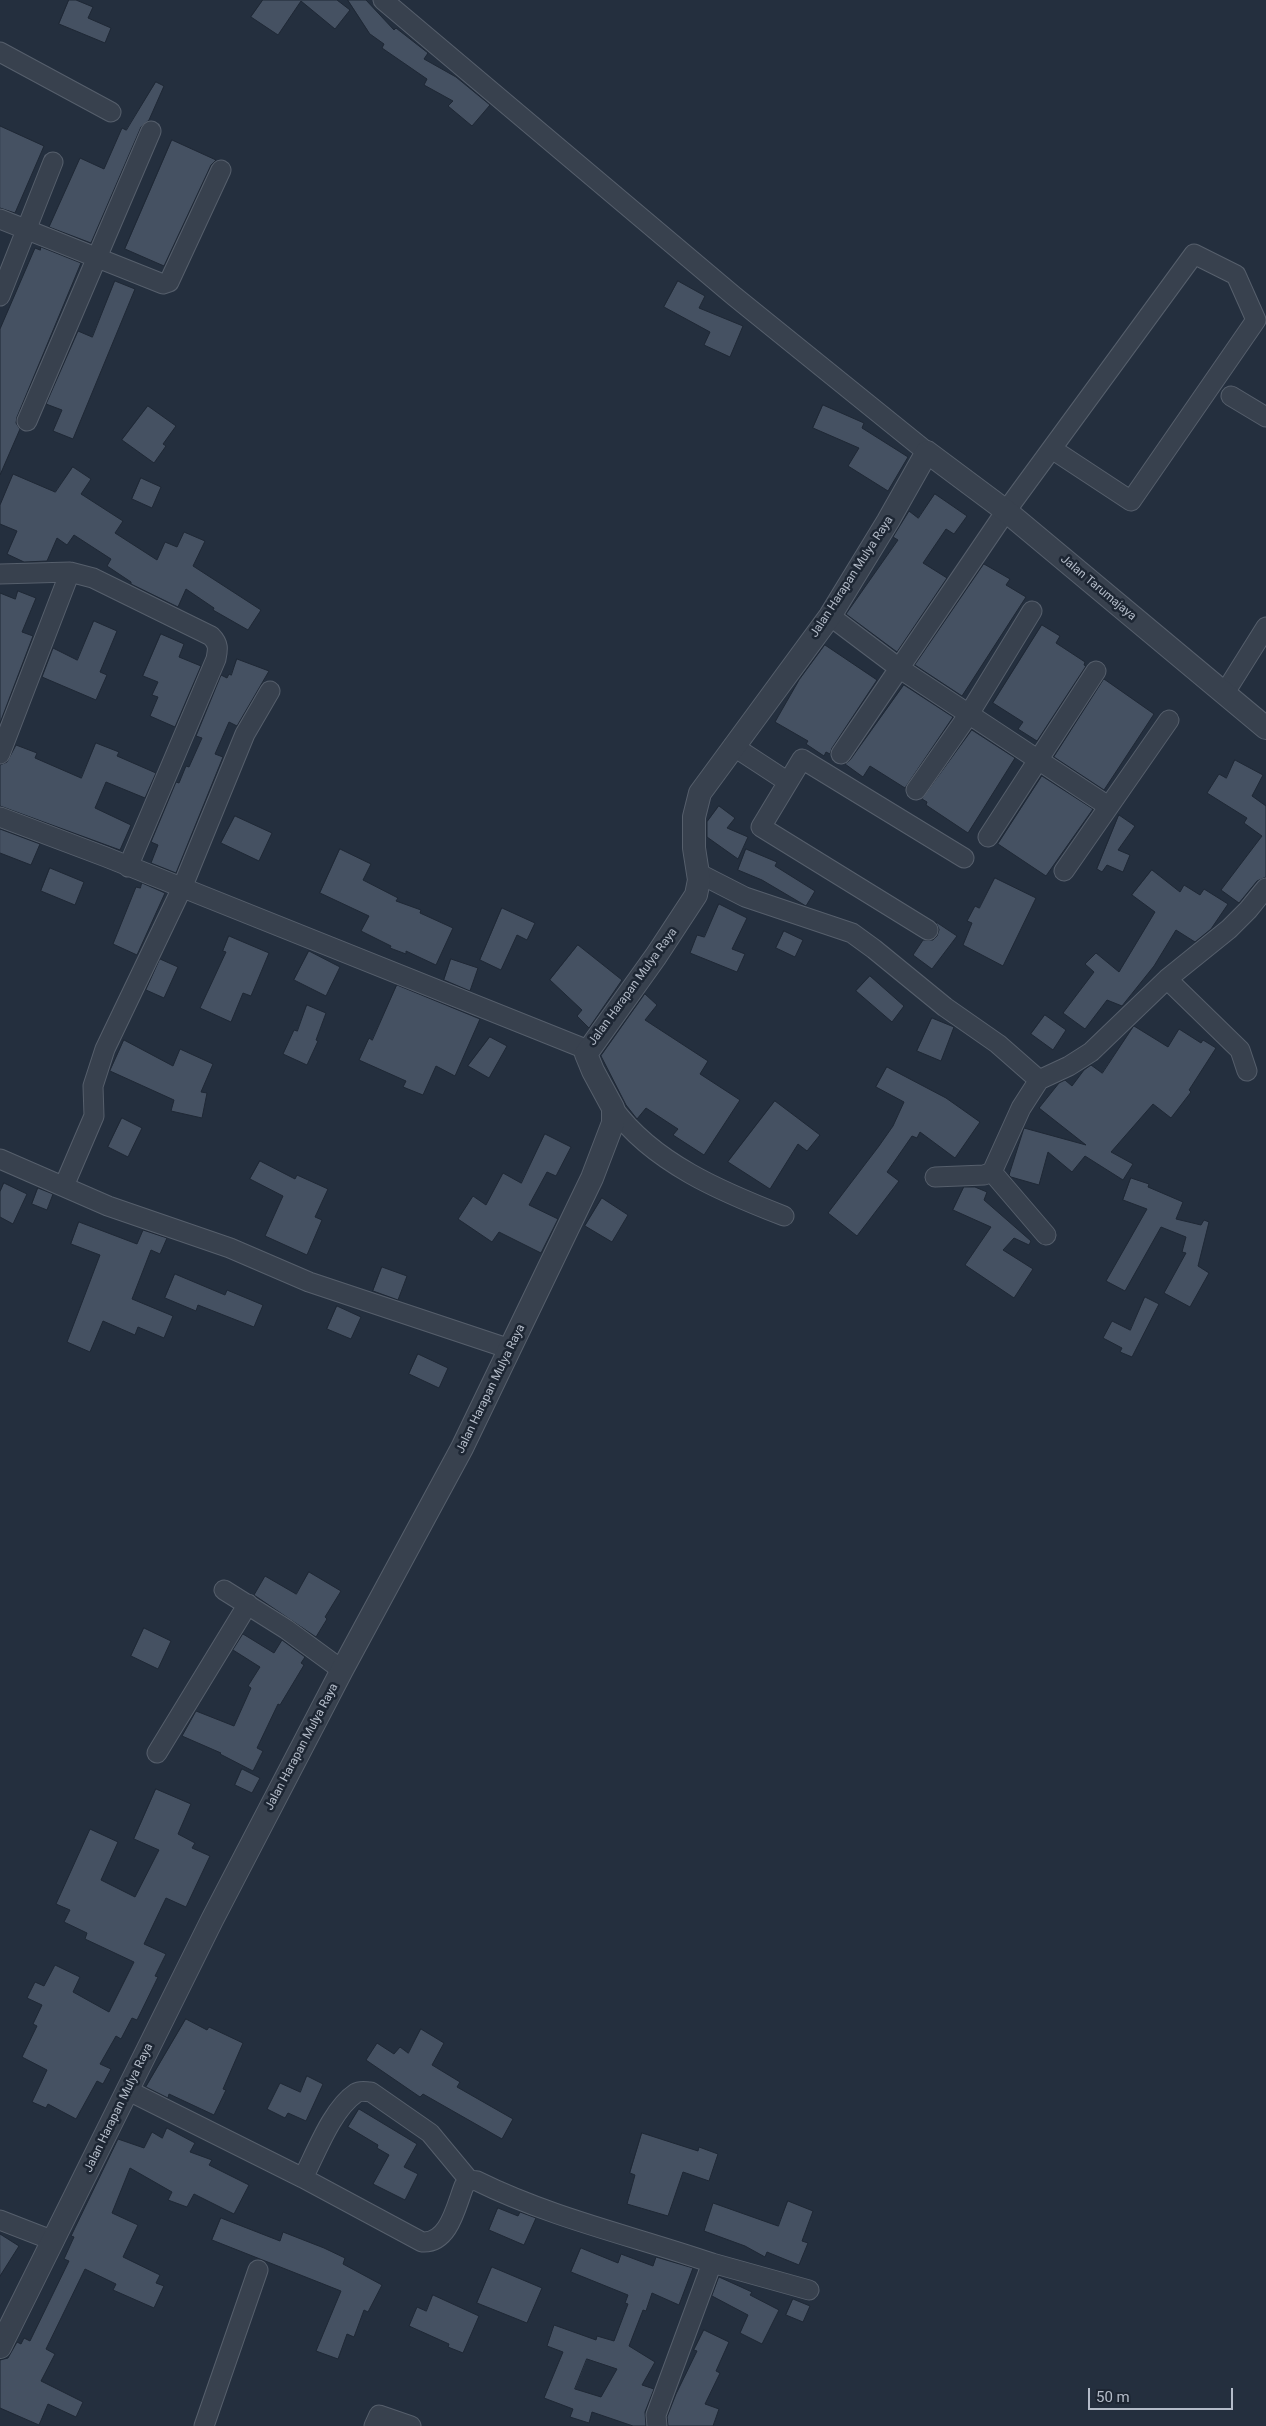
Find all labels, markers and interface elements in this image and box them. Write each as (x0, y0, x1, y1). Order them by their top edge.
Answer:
street label: Jalan Harapan Mulya Raya (807, 514, 897, 640)
street label: Jalan Tarumajaya (1057, 552, 1139, 624)
street label: Jalan Harapan Mulya Raya (586, 926, 680, 1048)
street label: Jalan Harapan Mulya Raya (453, 1322, 529, 1456)
street label: Jalan Harapan Mulya Raya (262, 1681, 342, 1813)
street label: Jalan Harapan Mulya Raya (81, 2041, 157, 2175)
scale bar (1091, 2378, 1236, 2410)
text: 50 m (1096, 2388, 1130, 2406)

